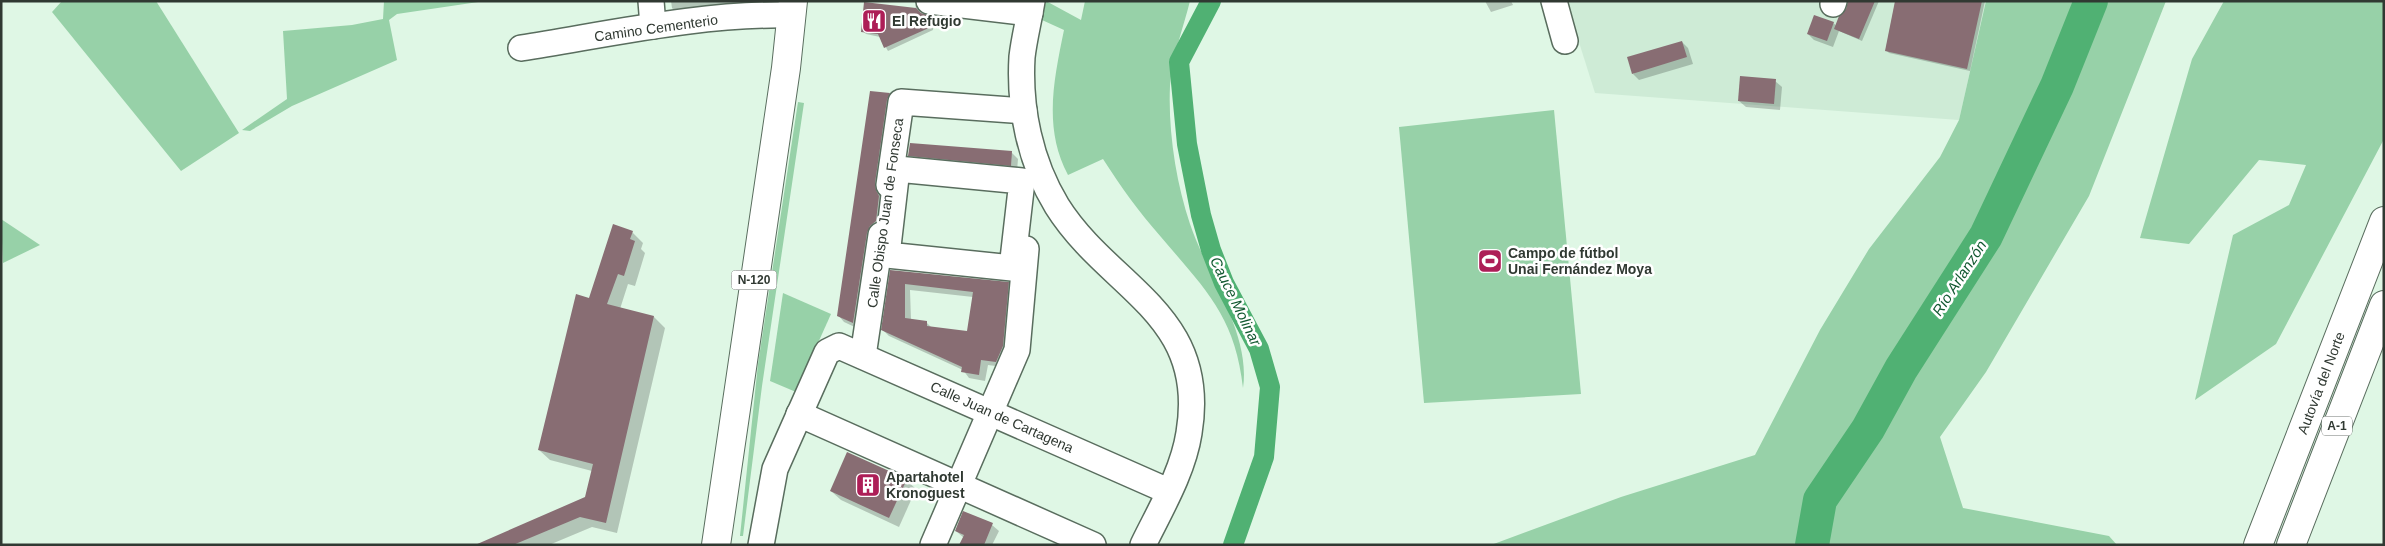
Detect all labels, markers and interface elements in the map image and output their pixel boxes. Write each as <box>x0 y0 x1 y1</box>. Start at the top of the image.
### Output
restaurant icon: El Refugio <box>861 8 887 34</box>
street label: Camino Cementerio <box>593 11 719 45</box>
place label: El Refugio <box>892 13 961 29</box>
street label: Calle Obispo Juan de Fonseca <box>864 117 906 309</box>
water label: Río Arlanzón <box>1928 237 1990 319</box>
place label: Campo de fútbol Unai Fernández Moya <box>1508 245 1652 277</box>
sports icon: Campo de fútbol Unai Fernández Moya <box>1477 248 1503 274</box>
water label: Cauce Molinar <box>1207 254 1265 349</box>
road number: N-120 <box>732 270 776 290</box>
street label: Autovía del Norte <box>2294 329 2348 436</box>
street label: Calle Juan de Cartagena <box>928 378 1076 456</box>
road number: A-1 <box>2322 416 2352 436</box>
place label: Apartahotel Kronoguest <box>886 469 965 501</box>
building icon: Apartahotel Kronoguest <box>855 472 881 498</box>

